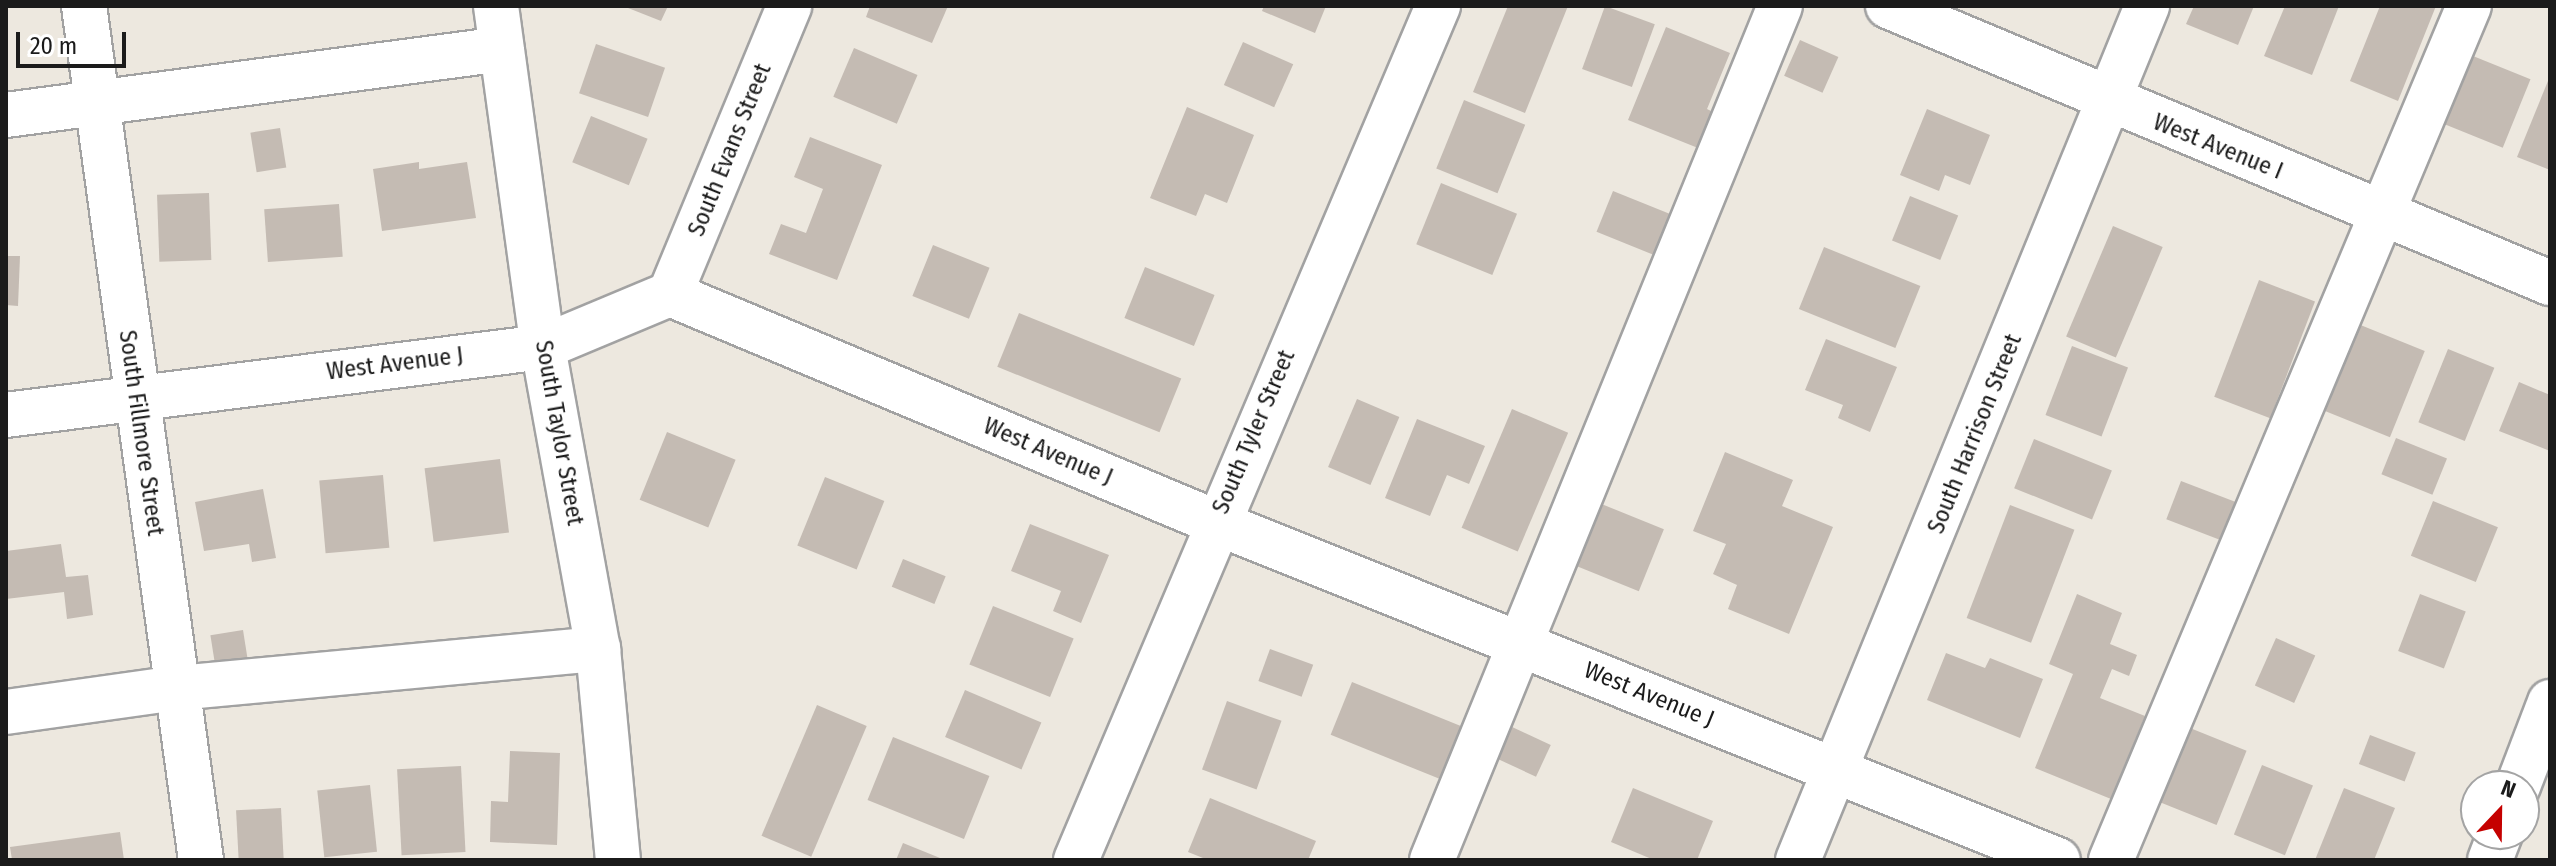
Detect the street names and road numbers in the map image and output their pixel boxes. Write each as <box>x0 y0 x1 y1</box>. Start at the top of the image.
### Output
street label: South Evans Street <box>682 59 778 241</box>
street label: West Avenue I <box>2149 108 2287 186</box>
street label: South Fillmore Street <box>112 329 170 537</box>
street label: South Harrison Street <box>1922 330 2028 538</box>
street label: South Taylor Street <box>529 338 589 528</box>
street label: West Avenue J <box>325 341 465 387</box>
street label: South Tyler Street <box>1207 346 1301 518</box>
street label: West Avenue J <box>979 412 1117 492</box>
street label: West Avenue J <box>1580 656 1718 734</box>

